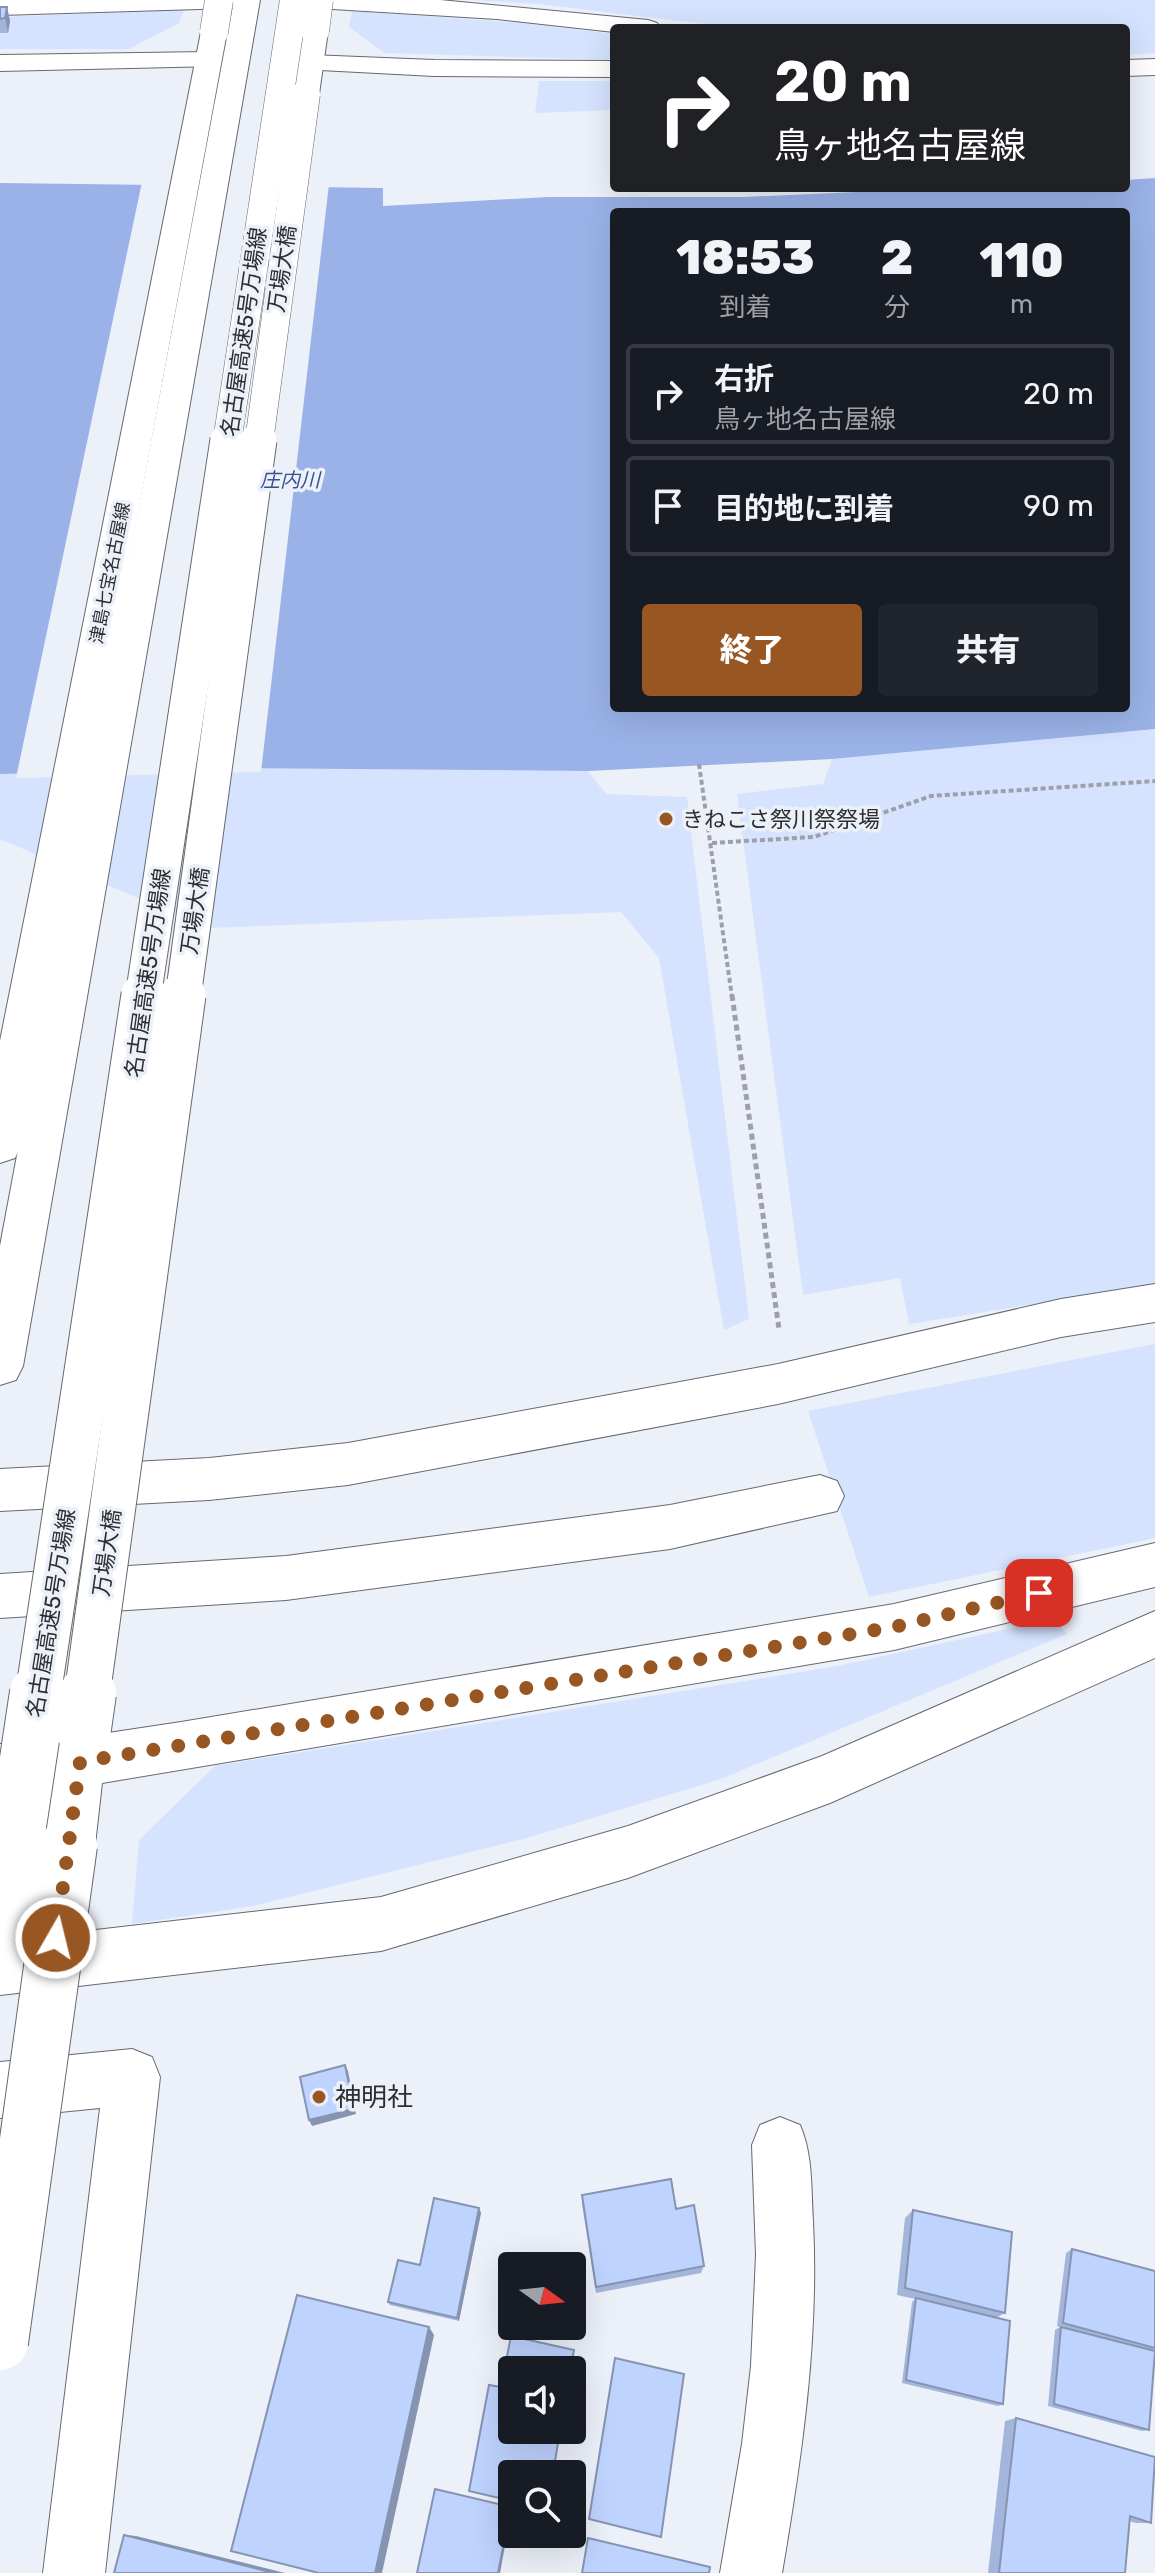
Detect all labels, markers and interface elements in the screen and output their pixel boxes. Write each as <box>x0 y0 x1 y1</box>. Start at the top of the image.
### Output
text: 20 m <box>774 49 912 115</box>
icon: right <box>642 56 746 160</box>
text: 鳥ヶ地名古屋線 <box>774 124 1026 167</box>
street label: 万場大橋 <box>263 224 301 314</box>
street label: 名古屋高速5号万場線 <box>216 226 272 438</box>
text: 18:53 <box>676 229 815 286</box>
text: 2 <box>881 229 913 286</box>
text: 110 <box>980 232 1064 289</box>
text: m <box>1010 289 1033 320</box>
text: 到着 <box>719 292 771 323</box>
text: 分 <box>884 292 910 323</box>
text: 右折 <box>714 361 774 397</box>
icon: right <box>646 372 690 416</box>
text: 20 m <box>1023 376 1094 412</box>
text: 鳥ヶ地名古屋線 <box>714 404 896 435</box>
water label: 庄内川 <box>260 468 322 492</box>
icon: arrive <box>646 484 690 528</box>
text: 90 m <box>1023 488 1094 524</box>
text: 目的地に到着 <box>714 491 894 527</box>
street label: 津島七宝名古屋線 <box>85 500 135 646</box>
button: 終了 <box>642 604 862 696</box>
button: 共有 <box>878 604 1098 696</box>
place label: きねこさ祭川祭祭場 <box>682 806 880 833</box>
marker: きねこさ祭川祭祭場 <box>657 810 675 828</box>
street label: 万場大橋 <box>176 866 214 956</box>
street label: 名古屋高速5号万場線 <box>120 867 176 1079</box>
street label: 名古屋高速5号万場線 <box>21 1507 81 1719</box>
street label: 万場大橋 <box>88 1508 126 1598</box>
pin <box>1005 1559 1073 1627</box>
icon: arrive <box>1017 1571 1061 1615</box>
position arrow <box>14 1896 98 1980</box>
place label: 神明社 <box>335 2082 413 2113</box>
marker: 神明社 <box>310 2088 328 2106</box>
north arrow <box>498 2252 586 2340</box>
map controls <box>498 2252 586 2548</box>
button: sound <box>498 2356 586 2444</box>
button: search <box>498 2460 586 2548</box>

